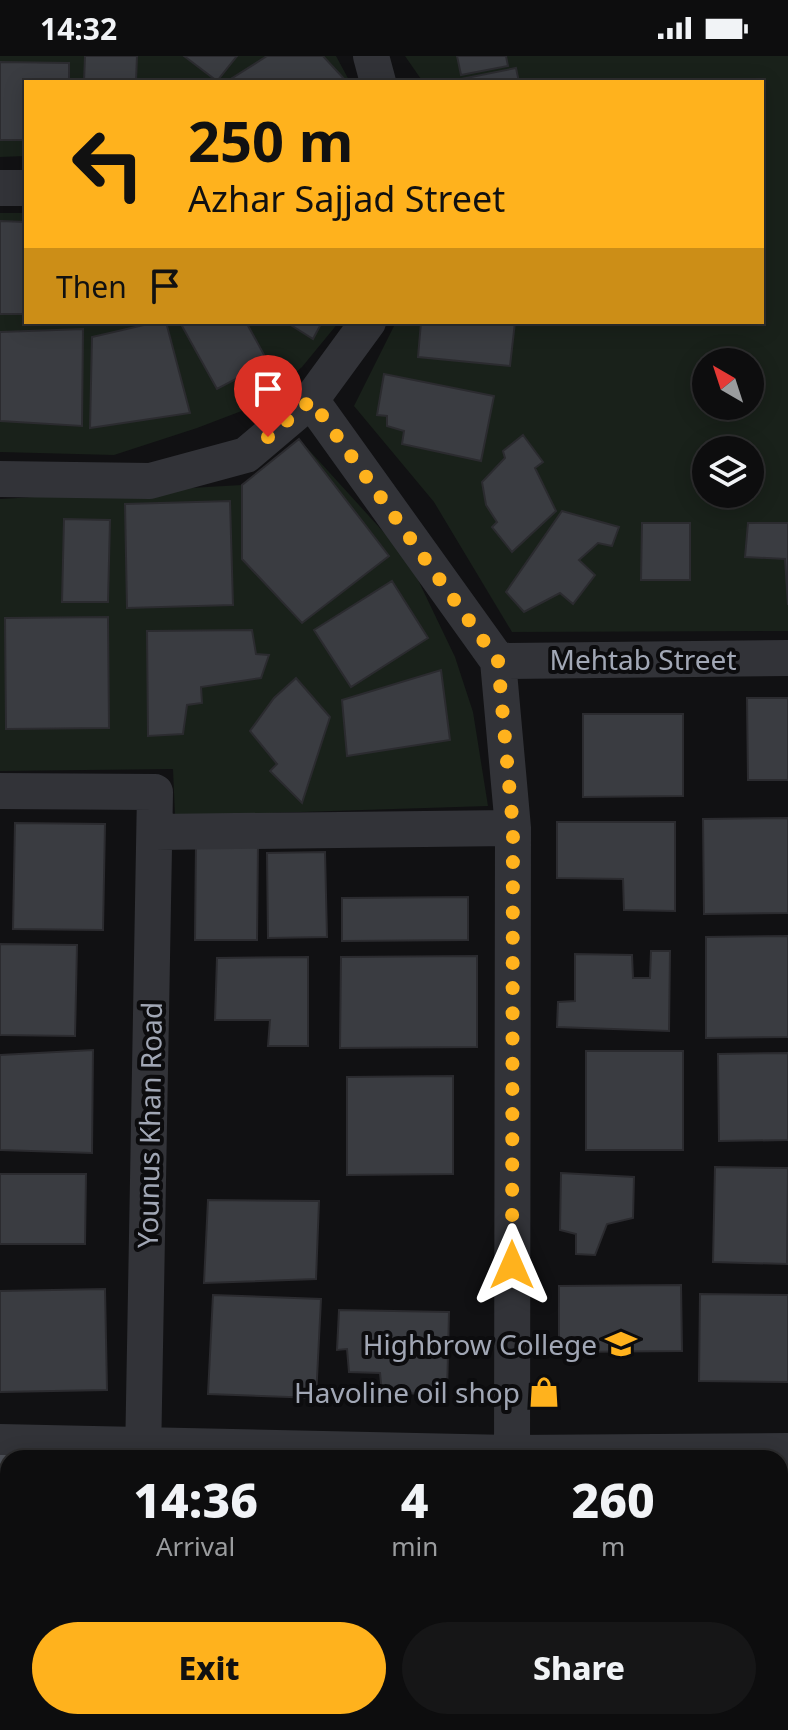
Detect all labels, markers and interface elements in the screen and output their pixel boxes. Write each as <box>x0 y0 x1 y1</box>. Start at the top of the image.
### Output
text: 14:32 <box>40 8 117 49</box>
text: 250 m <box>188 102 353 178</box>
icon: left <box>56 112 160 216</box>
text: Azhar Sajjad Street <box>188 174 505 223</box>
icon: arrive <box>143 264 187 308</box>
text: Then <box>56 266 127 307</box>
north arrow <box>692 348 764 420</box>
map controls <box>692 348 764 508</box>
pin <box>234 355 302 437</box>
icon: arrive <box>246 367 290 411</box>
button: layers <box>692 436 764 508</box>
street label: Mehtab Street <box>550 640 737 678</box>
street label: Younus Khan Road <box>128 1002 170 1248</box>
position arrow <box>470 1223 554 1307</box>
place label: Highbrow College <box>363 1325 597 1363</box>
school or university icon: Highbrow College <box>604 1327 638 1361</box>
place label: Havoline oil shop <box>294 1373 520 1411</box>
shop icon: Havoline oil shop <box>527 1375 561 1409</box>
text: 14:36 <box>133 1467 258 1532</box>
text: 4 <box>401 1467 429 1532</box>
text: 260 <box>572 1467 655 1532</box>
text: Arrival <box>156 1528 235 1564</box>
text: min <box>391 1528 438 1564</box>
text: m <box>601 1528 625 1564</box>
button: Exit <box>32 1622 386 1714</box>
button: Share <box>402 1622 756 1714</box>

